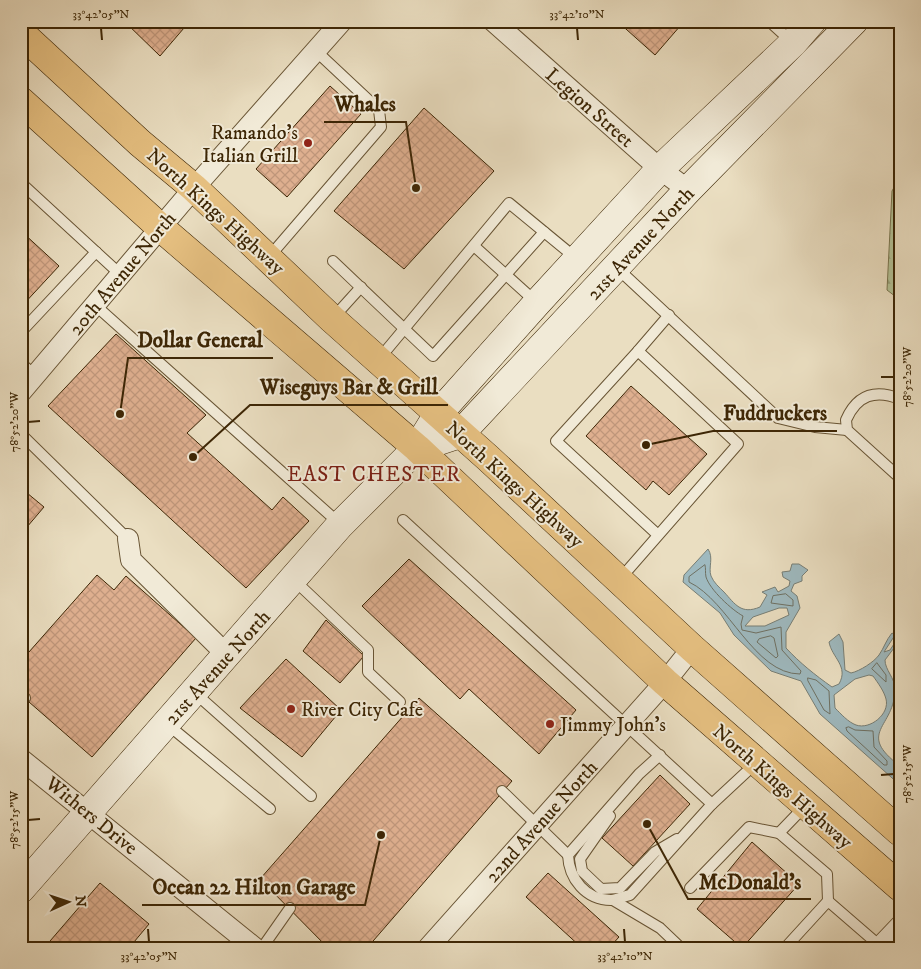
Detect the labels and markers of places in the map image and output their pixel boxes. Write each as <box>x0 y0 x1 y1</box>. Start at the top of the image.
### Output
callout: Whales <box>324 86 406 122</box>
place label: Ramando's Italian Grill <box>202 121 298 169</box>
marker: Ramando's Italian Grill <box>302 137 314 149</box>
callout: Dollar General <box>128 322 273 358</box>
callout: Wiseguys Bar & Grill <box>250 369 448 405</box>
callout: Fuddruckers <box>713 395 837 431</box>
place label: River City Cafe <box>301 698 423 723</box>
marker: River City Cafe <box>285 703 297 715</box>
place label: Jimmy John's <box>558 713 666 738</box>
marker: Jimmy John's <box>544 718 556 730</box>
callout: McDonald's <box>688 863 811 899</box>
callout: Ocean 22 Hilton Garage <box>142 869 365 905</box>

